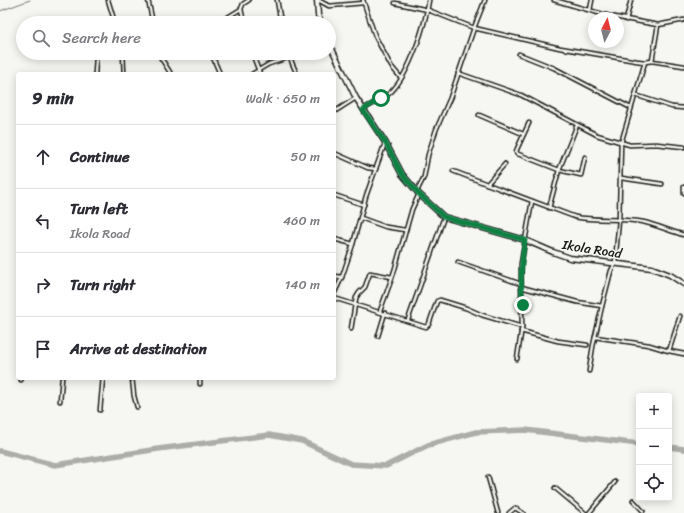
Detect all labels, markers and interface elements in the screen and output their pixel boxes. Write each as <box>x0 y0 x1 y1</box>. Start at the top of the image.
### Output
north arrow <box>588 12 624 48</box>
search box <box>16 16 336 60</box>
text: Search here <box>62 25 141 51</box>
icon: search <box>30 27 52 49</box>
text: 9 min <box>32 83 74 113</box>
text: Walk · 650 m <box>246 87 320 110</box>
route start <box>372 89 390 107</box>
text: Continue <box>70 144 130 170</box>
text: 50 m <box>290 145 320 168</box>
icon: ahead <box>32 146 54 168</box>
text: Turn left <box>70 196 128 222</box>
text: 460 m <box>283 209 320 232</box>
icon: left <box>32 210 54 232</box>
text: Ikola Road <box>70 222 130 245</box>
street label: Ikola Road <box>560 233 625 265</box>
text: Turn right <box>70 272 135 298</box>
text: 140 m <box>285 273 320 296</box>
icon: right <box>32 274 54 296</box>
route end <box>514 296 532 314</box>
text: Arrive at destination <box>70 336 207 362</box>
icon: arrive <box>32 338 54 360</box>
map controls <box>636 393 672 501</box>
button: + <box>636 393 672 429</box>
button: − <box>636 429 672 465</box>
button: locate <box>636 465 672 501</box>

